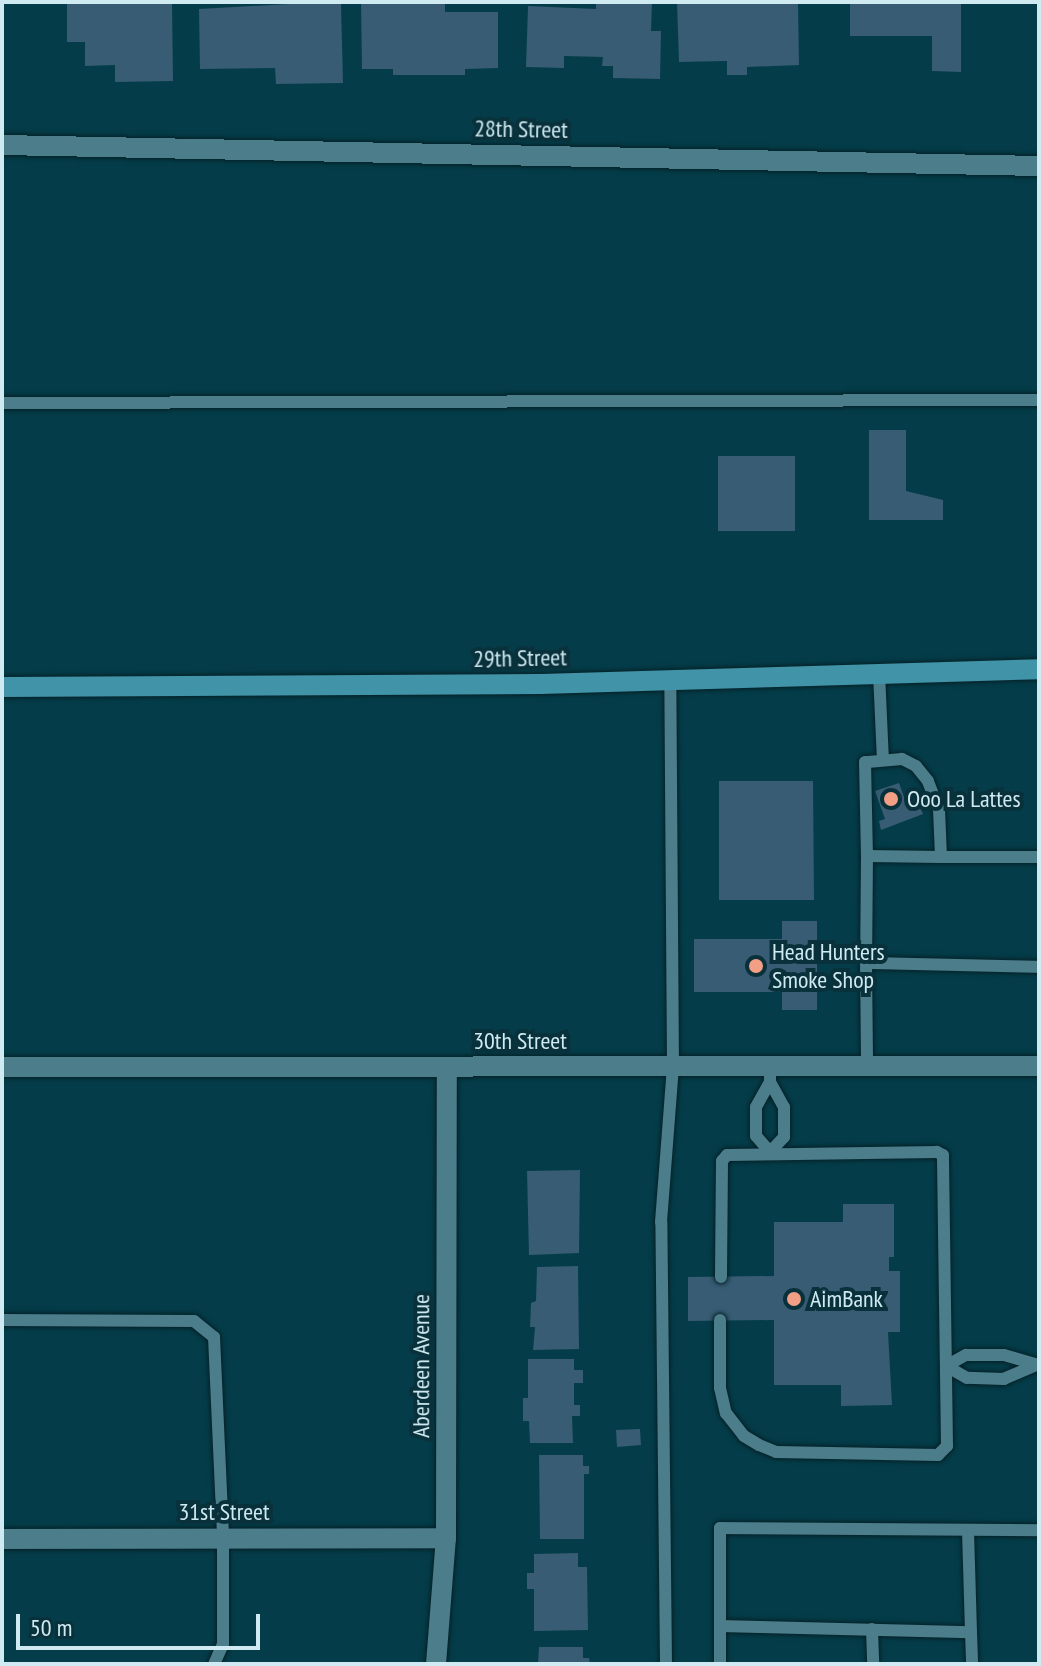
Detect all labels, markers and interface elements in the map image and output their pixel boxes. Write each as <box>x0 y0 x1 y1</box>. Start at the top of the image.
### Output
street label: 28th Street <box>474 114 568 144</box>
street label: 29th Street <box>473 643 567 673</box>
place label: Ooo La Lattes <box>907 785 1021 813</box>
marker: Ooo La Lattes <box>882 790 900 808</box>
place label: Head Hunters Smoke Shop <box>772 938 885 994</box>
marker: Head Hunters Smoke Shop <box>747 957 765 975</box>
street label: 30th Street <box>473 1027 567 1055</box>
place label: AimBank <box>810 1285 883 1313</box>
marker: AimBank <box>785 1290 803 1308</box>
street label: Aberdeen Avenue <box>407 1294 435 1438</box>
street label: 31st Street <box>178 1498 270 1526</box>
scale bar <box>20 1598 264 1648</box>
text: 50 m <box>30 1612 72 1643</box>

